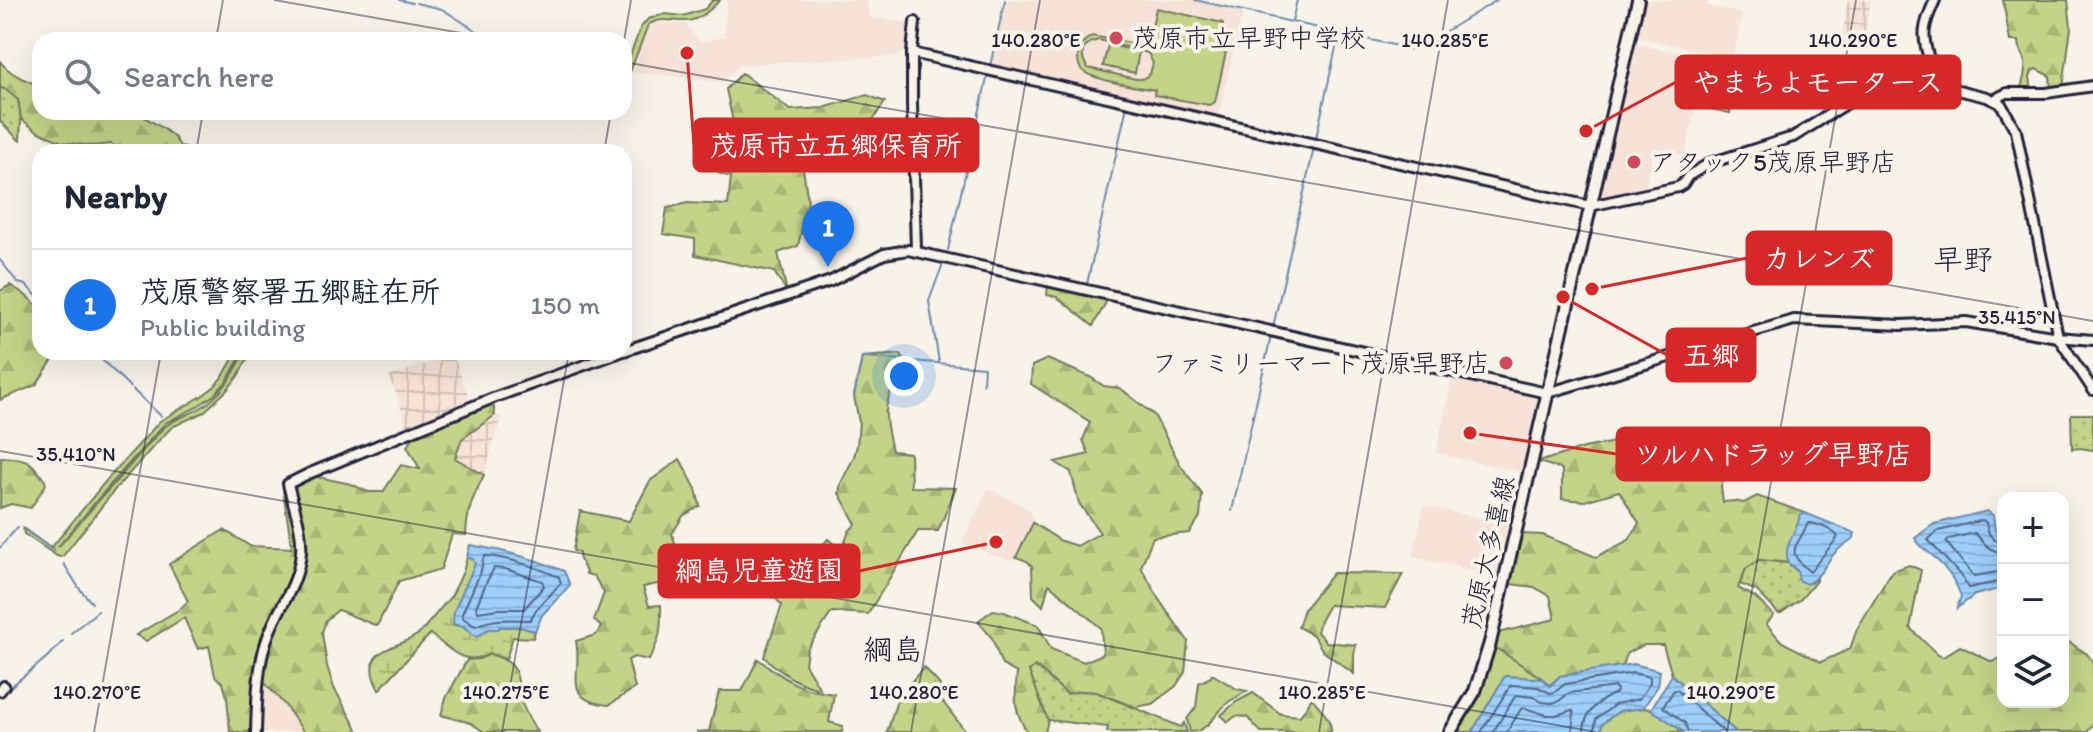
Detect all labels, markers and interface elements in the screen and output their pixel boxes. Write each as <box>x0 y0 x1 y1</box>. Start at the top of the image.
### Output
place label: 茂原市立早野中学校 <box>1132 22 1366 54</box>
text: 140.280°E <box>991 28 1081 52</box>
text: 140.285°E <box>1401 28 1489 52</box>
text: 140.290°E <box>1809 28 1897 52</box>
marker: 茂原市立早野中学校 <box>1107 29 1125 47</box>
search box <box>32 32 632 120</box>
icon: search <box>60 54 104 98</box>
callout: やまちよモータース <box>1676 56 1960 108</box>
text: Search here <box>124 58 274 95</box>
text: やまちよモータース <box>1693 65 1943 99</box>
callout: 茂原市立五郷保育所 <box>694 119 978 171</box>
text: 茂原市立五郷保育所 <box>710 128 962 162</box>
place label: アタック5茂原早野店 <box>1650 146 1897 178</box>
marker: アタック5茂原早野店 <box>1625 153 1643 171</box>
text: Nearby <box>64 176 167 217</box>
pin: 1 <box>802 201 854 267</box>
callout: カレンズ <box>1747 232 1891 284</box>
text: カレンズ <box>1763 241 1875 275</box>
district label: 早野 <box>1933 241 1993 278</box>
text: 茂原警察署五郷駐在所 <box>140 273 440 310</box>
text: 1 <box>84 289 96 321</box>
text: 150 m <box>531 289 600 321</box>
text: 35.415°N <box>1978 305 2056 329</box>
text: Public building <box>140 311 306 343</box>
callout: 五郷 <box>1667 329 1755 381</box>
text: 五郷 <box>1683 338 1739 372</box>
place label: ファミリーマート茂原早野店 <box>1151 347 1490 379</box>
marker: ファミリーマート茂原早野店 <box>1497 354 1515 372</box>
your location <box>884 356 924 396</box>
callout: ツルハドラッグ早野店 <box>1617 428 1929 480</box>
text: ツルハドラッグ早野店 <box>1634 437 1912 471</box>
text: 35.410°N <box>36 442 116 466</box>
street label: 茂原大多喜線 <box>1455 472 1521 632</box>
map controls <box>1997 492 2069 708</box>
button: + <box>1997 492 2069 564</box>
callout: 綱島児童遊園 <box>659 545 859 597</box>
text: 綱島児童遊園 <box>675 553 843 587</box>
button: − <box>1997 564 2069 636</box>
district label: 綱島 <box>863 631 923 668</box>
button: layers <box>1997 636 2069 708</box>
text: 140.270°E <box>53 680 141 704</box>
text: 140.275°E <box>463 680 549 704</box>
text: 140.280°E <box>869 680 959 704</box>
text: 140.285°E <box>1278 680 1366 704</box>
text: 140.290°E <box>1687 680 1775 704</box>

